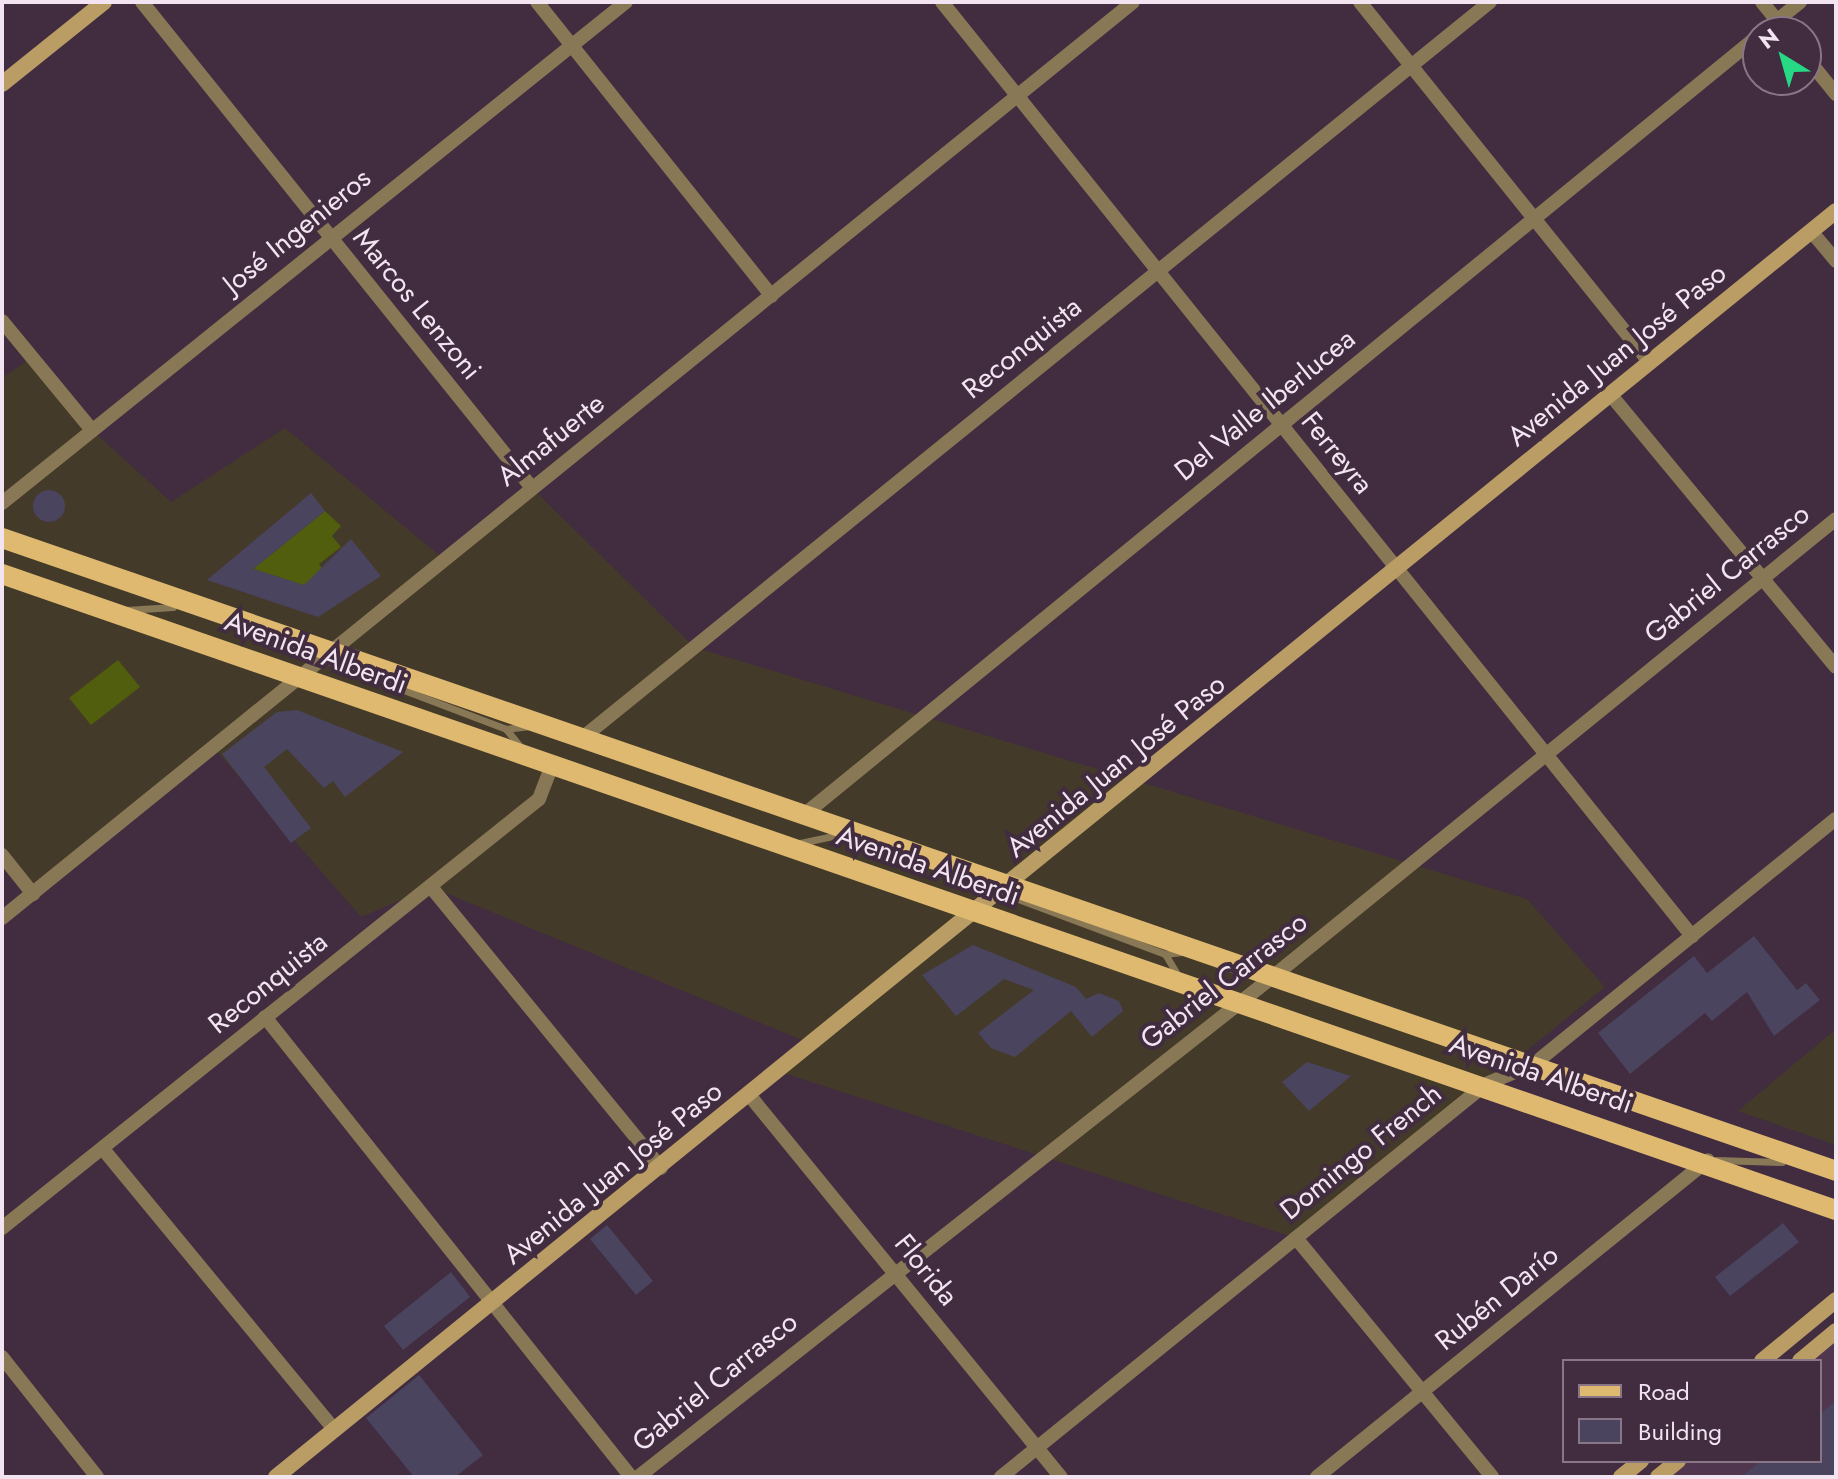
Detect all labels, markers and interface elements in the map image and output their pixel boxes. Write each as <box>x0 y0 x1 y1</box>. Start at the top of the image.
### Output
north arrow <box>1742 16 1822 96</box>
text: N <box>1752 20 1785 56</box>
street label: José Ingenieros <box>216 161 378 301</box>
street label: Marcos Lenzoni <box>346 221 488 387</box>
street label: Avenida Juan José Paso <box>1501 256 1733 454</box>
street label: Reconquista <box>956 290 1088 406</box>
street label: Del Valle Iberlucea <box>1168 322 1362 488</box>
street label: Almafuerte <box>491 387 611 493</box>
street label: Ferreyra <box>1294 405 1380 501</box>
street label: Gabriel Carrasco <box>1638 497 1816 651</box>
street label: Avenida Alberdi <box>220 604 412 702</box>
street label: Avenida Juan José Paso <box>1000 667 1232 865</box>
street label: Avenida Alberdi <box>832 819 1024 913</box>
street label: Gabriel Carrasco <box>1134 905 1314 1057</box>
street label: Reconquista <box>202 925 334 1041</box>
street label: Avenida Alberdi <box>1445 1027 1637 1121</box>
street label: Avenida Juan José Paso <box>497 1074 729 1272</box>
street label: Domingo French <box>1274 1077 1448 1227</box>
street label: Florida <box>887 1228 965 1312</box>
street label: Rubén Darío <box>1429 1238 1565 1358</box>
street label: Gabriel Carrasco <box>626 1305 804 1459</box>
legend <box>1562 1359 1822 1463</box>
text: Road <box>1638 1374 1690 1409</box>
text: Building <box>1638 1414 1722 1449</box>

